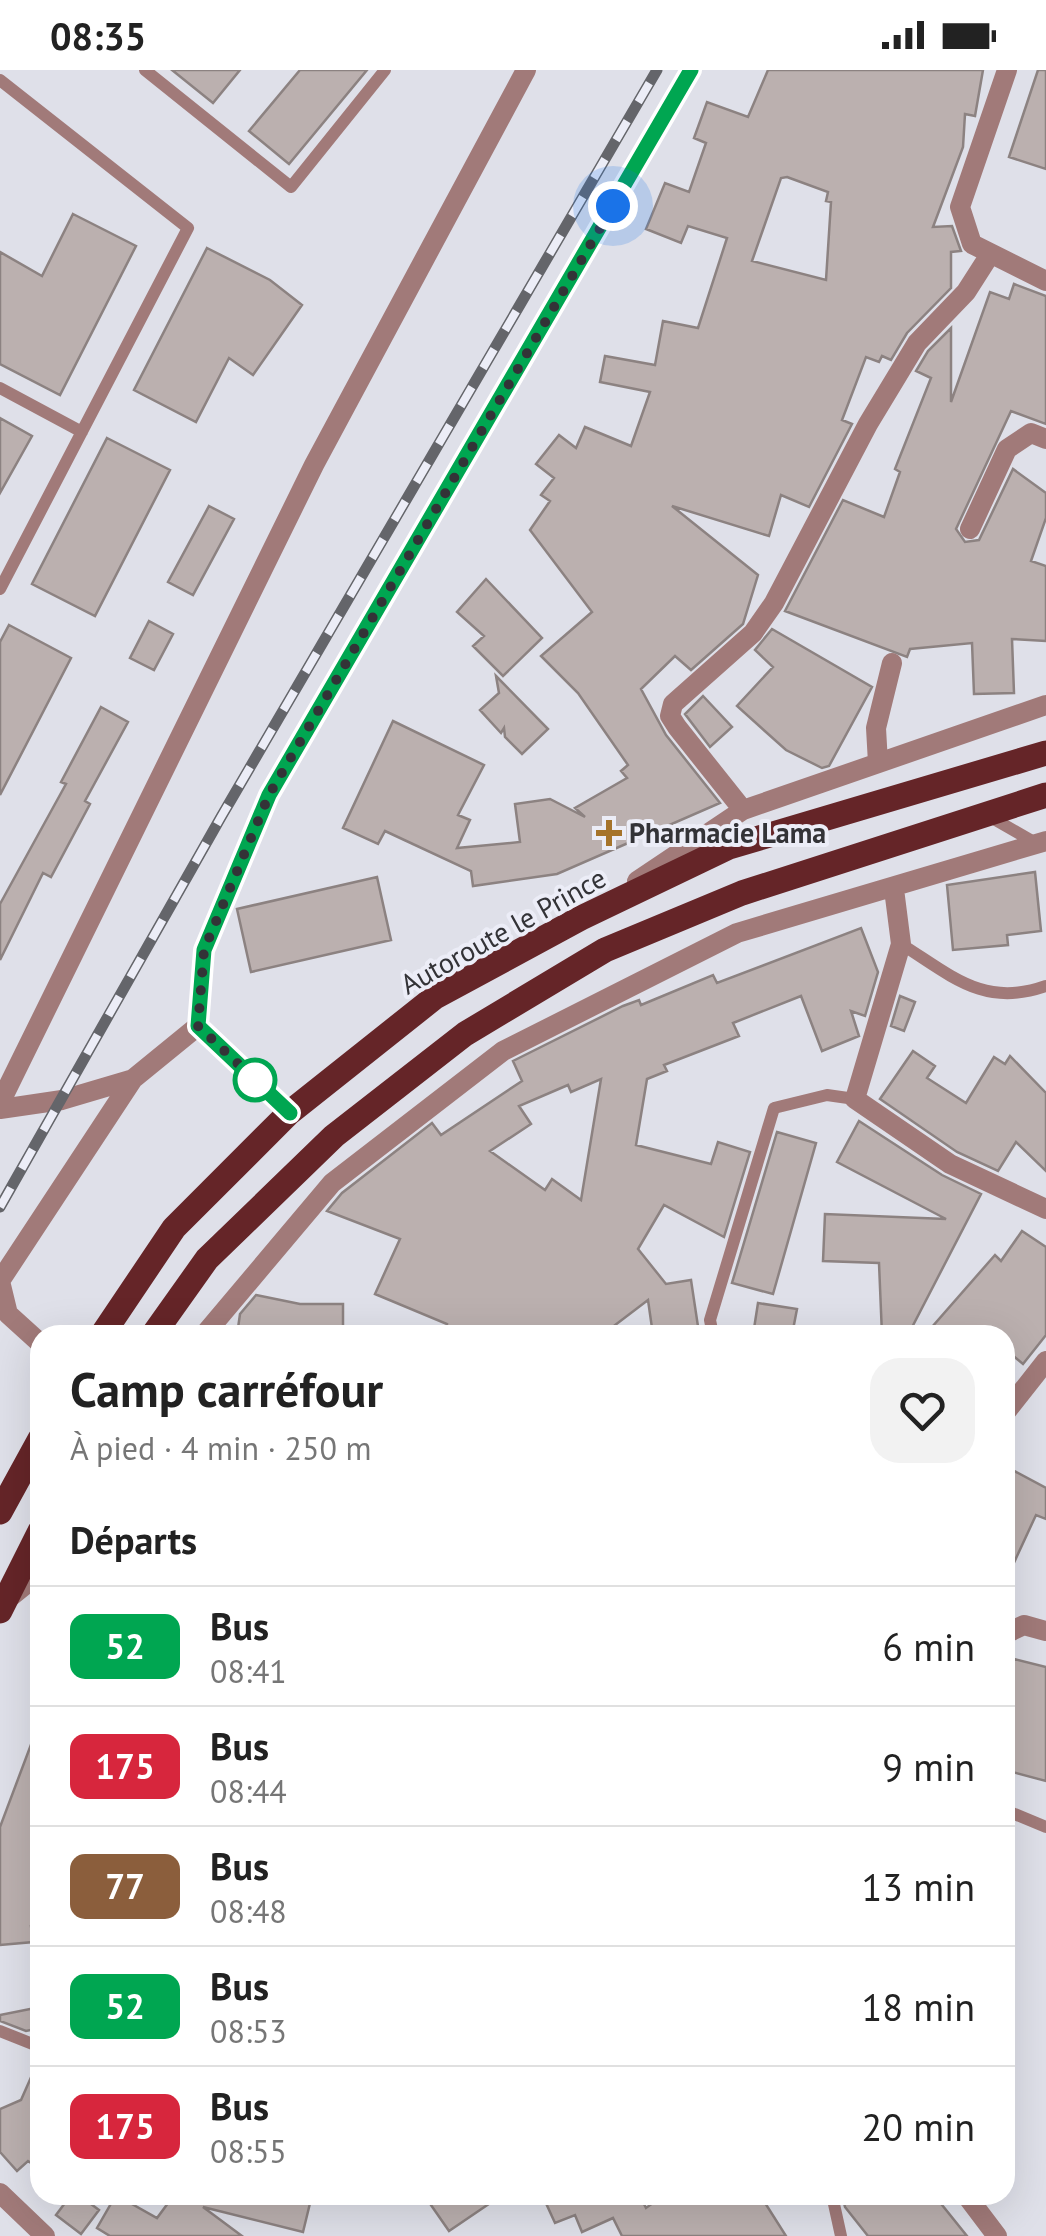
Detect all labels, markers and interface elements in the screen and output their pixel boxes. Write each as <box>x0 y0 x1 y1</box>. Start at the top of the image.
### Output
text: 08:35 <box>50 11 146 60</box>
your location <box>588 181 638 231</box>
place label: Pharmacie Lama <box>629 814 826 851</box>
marker: Pharmacie Lama <box>598 822 620 844</box>
street label: Autoroute le Prince <box>394 859 612 1002</box>
unlabelled marker <box>234 1059 276 1101</box>
text: Camp carréfour <box>70 1358 383 1420</box>
button: heart <box>870 1358 975 1463</box>
text: À pied · 4 min · 250 m <box>70 1427 371 1469</box>
text: Départs <box>70 1515 197 1564</box>
text: Bus <box>210 1601 269 1650</box>
text: 6 min <box>882 1622 975 1671</box>
text: 52 <box>105 1623 145 1669</box>
text: 08:41 <box>210 1650 287 1692</box>
text: Bus <box>210 1721 269 1770</box>
text: 9 min <box>882 1742 975 1791</box>
text: 175 <box>95 1743 155 1789</box>
text: 08:44 <box>210 1770 287 1812</box>
text: Bus <box>210 1841 269 1890</box>
text: 13 min <box>862 1862 975 1911</box>
text: 77 <box>105 1863 145 1909</box>
text: 08:48 <box>210 1890 287 1932</box>
text: Bus <box>210 1961 269 2010</box>
text: 18 min <box>862 1982 975 2031</box>
text: 52 <box>105 1983 145 2029</box>
text: 08:53 <box>210 2010 287 2052</box>
text: Bus <box>210 2081 269 2130</box>
text: 20 min <box>862 2102 975 2151</box>
text: 175 <box>95 2103 155 2149</box>
text: 08:55 <box>210 2130 287 2172</box>

